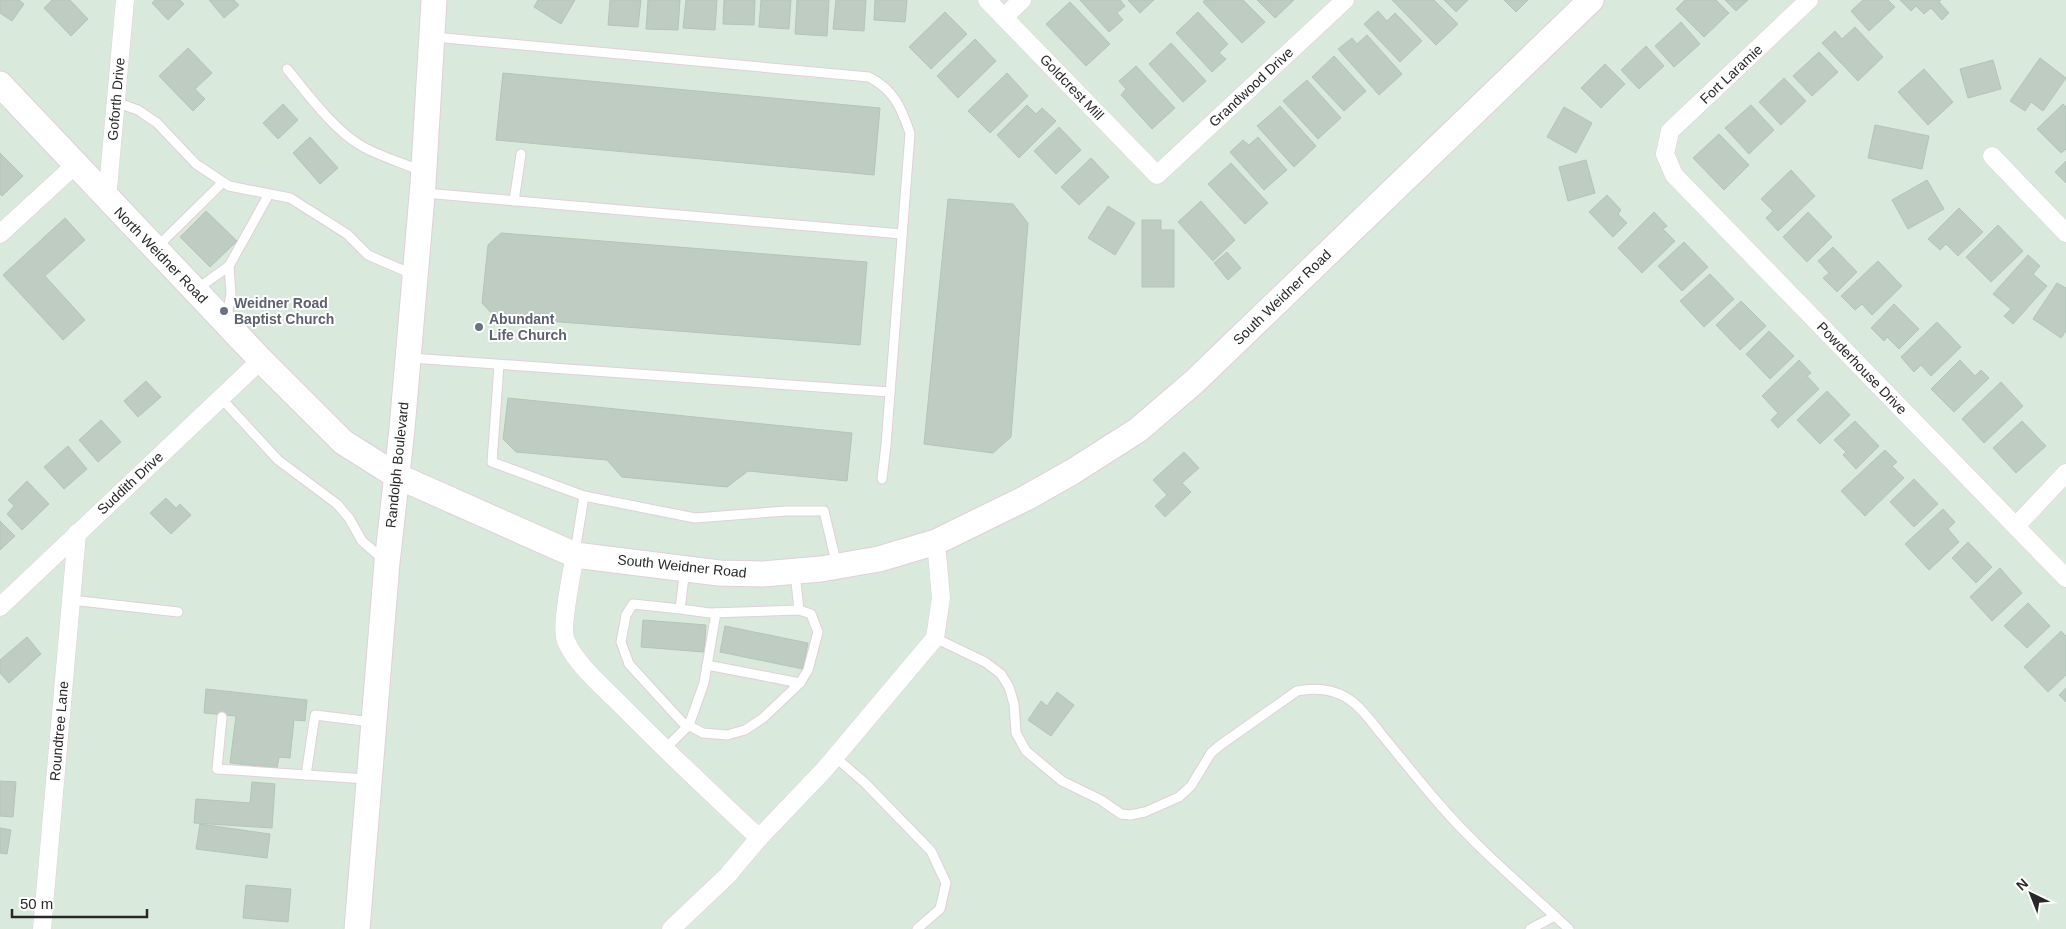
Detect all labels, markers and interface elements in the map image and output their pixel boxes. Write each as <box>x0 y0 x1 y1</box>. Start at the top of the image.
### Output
street label: Fort Laramie <box>1697 41 1766 107</box>
street label: Grandwood Drive <box>1206 44 1296 130</box>
street label: Goldcrest Mill <box>1037 51 1107 123</box>
street label: Goforth Drive <box>104 57 128 141</box>
street label: North Weidner Road <box>111 204 211 306</box>
street label: South Weidner Road <box>1230 246 1334 348</box>
place label: Weidner Road Baptist Church <box>234 295 334 327</box>
marker: Weidner Road Baptist Church <box>218 305 230 317</box>
place label: Abundant Life Church <box>489 311 567 343</box>
street label: Powderhouse Drive <box>1814 319 1910 418</box>
marker: Abundant Life Church <box>473 321 485 333</box>
street label: Randolph Boulevard <box>382 401 412 529</box>
street label: Suddith Drive <box>94 448 166 518</box>
street label: South Weidner Road <box>617 551 747 581</box>
street label: Roundtree Lane <box>47 680 71 782</box>
north arrow <box>2006 869 2056 919</box>
text: N <box>2013 875 2031 894</box>
scale bar <box>12 886 148 918</box>
text: 50 m <box>20 895 53 912</box>

